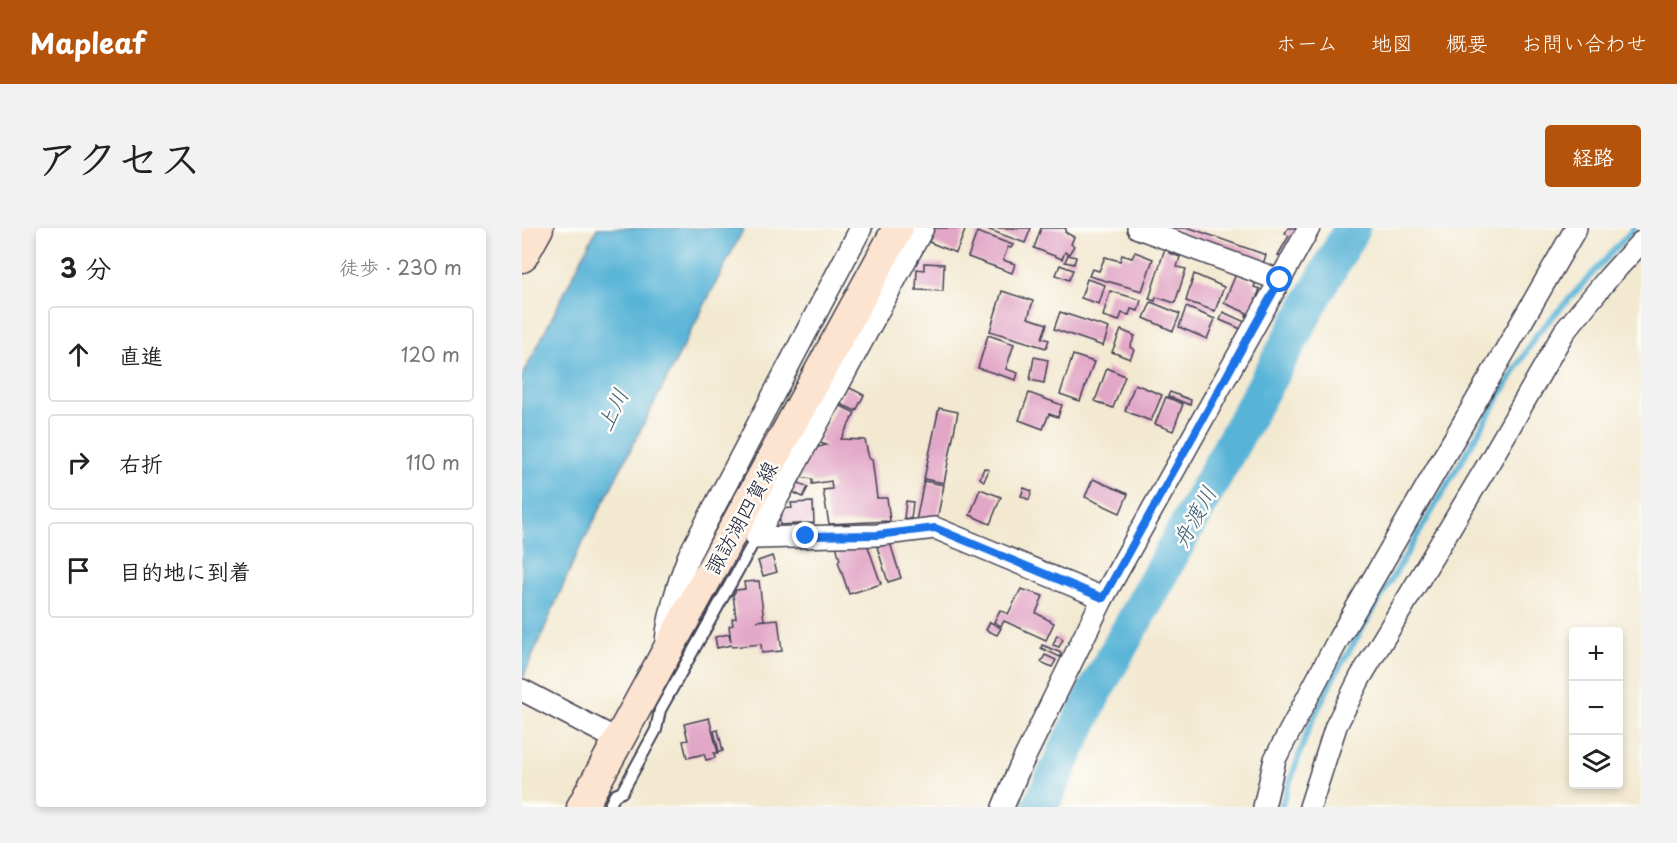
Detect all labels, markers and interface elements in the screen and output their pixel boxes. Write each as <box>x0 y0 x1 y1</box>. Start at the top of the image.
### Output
text: Mapleaf <box>30 21 146 64</box>
text: ホーム <box>1276 26 1338 58</box>
text: 地図 <box>1371 26 1413 58</box>
text: 概要 <box>1446 26 1488 58</box>
text: お問い合わせ <box>1521 26 1647 58</box>
text: アクセス <box>36 125 201 188</box>
button: 経路 <box>1545 125 1641 187</box>
text: 3 分 <box>60 248 111 287</box>
text: 徒歩 · 230 m <box>339 252 462 282</box>
route start <box>1266 266 1292 292</box>
icon: ahead <box>62 338 95 371</box>
text: 直進 <box>119 338 163 371</box>
text: 120 m <box>401 339 460 369</box>
water label: 上川 <box>587 382 635 436</box>
icon: right <box>62 446 95 479</box>
text: 右折 <box>119 446 163 479</box>
text: 110 m <box>406 447 460 477</box>
street label: 諏訪湖四賀線 <box>695 454 785 580</box>
water label: 舟渡川 <box>1163 479 1223 553</box>
route end <box>792 522 818 548</box>
icon: arrive <box>62 554 95 587</box>
text: 目的地に到着 <box>119 554 251 587</box>
map controls <box>1569 627 1623 789</box>
button: + <box>1569 627 1623 681</box>
button: − <box>1569 681 1623 735</box>
button: layers <box>1569 735 1623 789</box>

